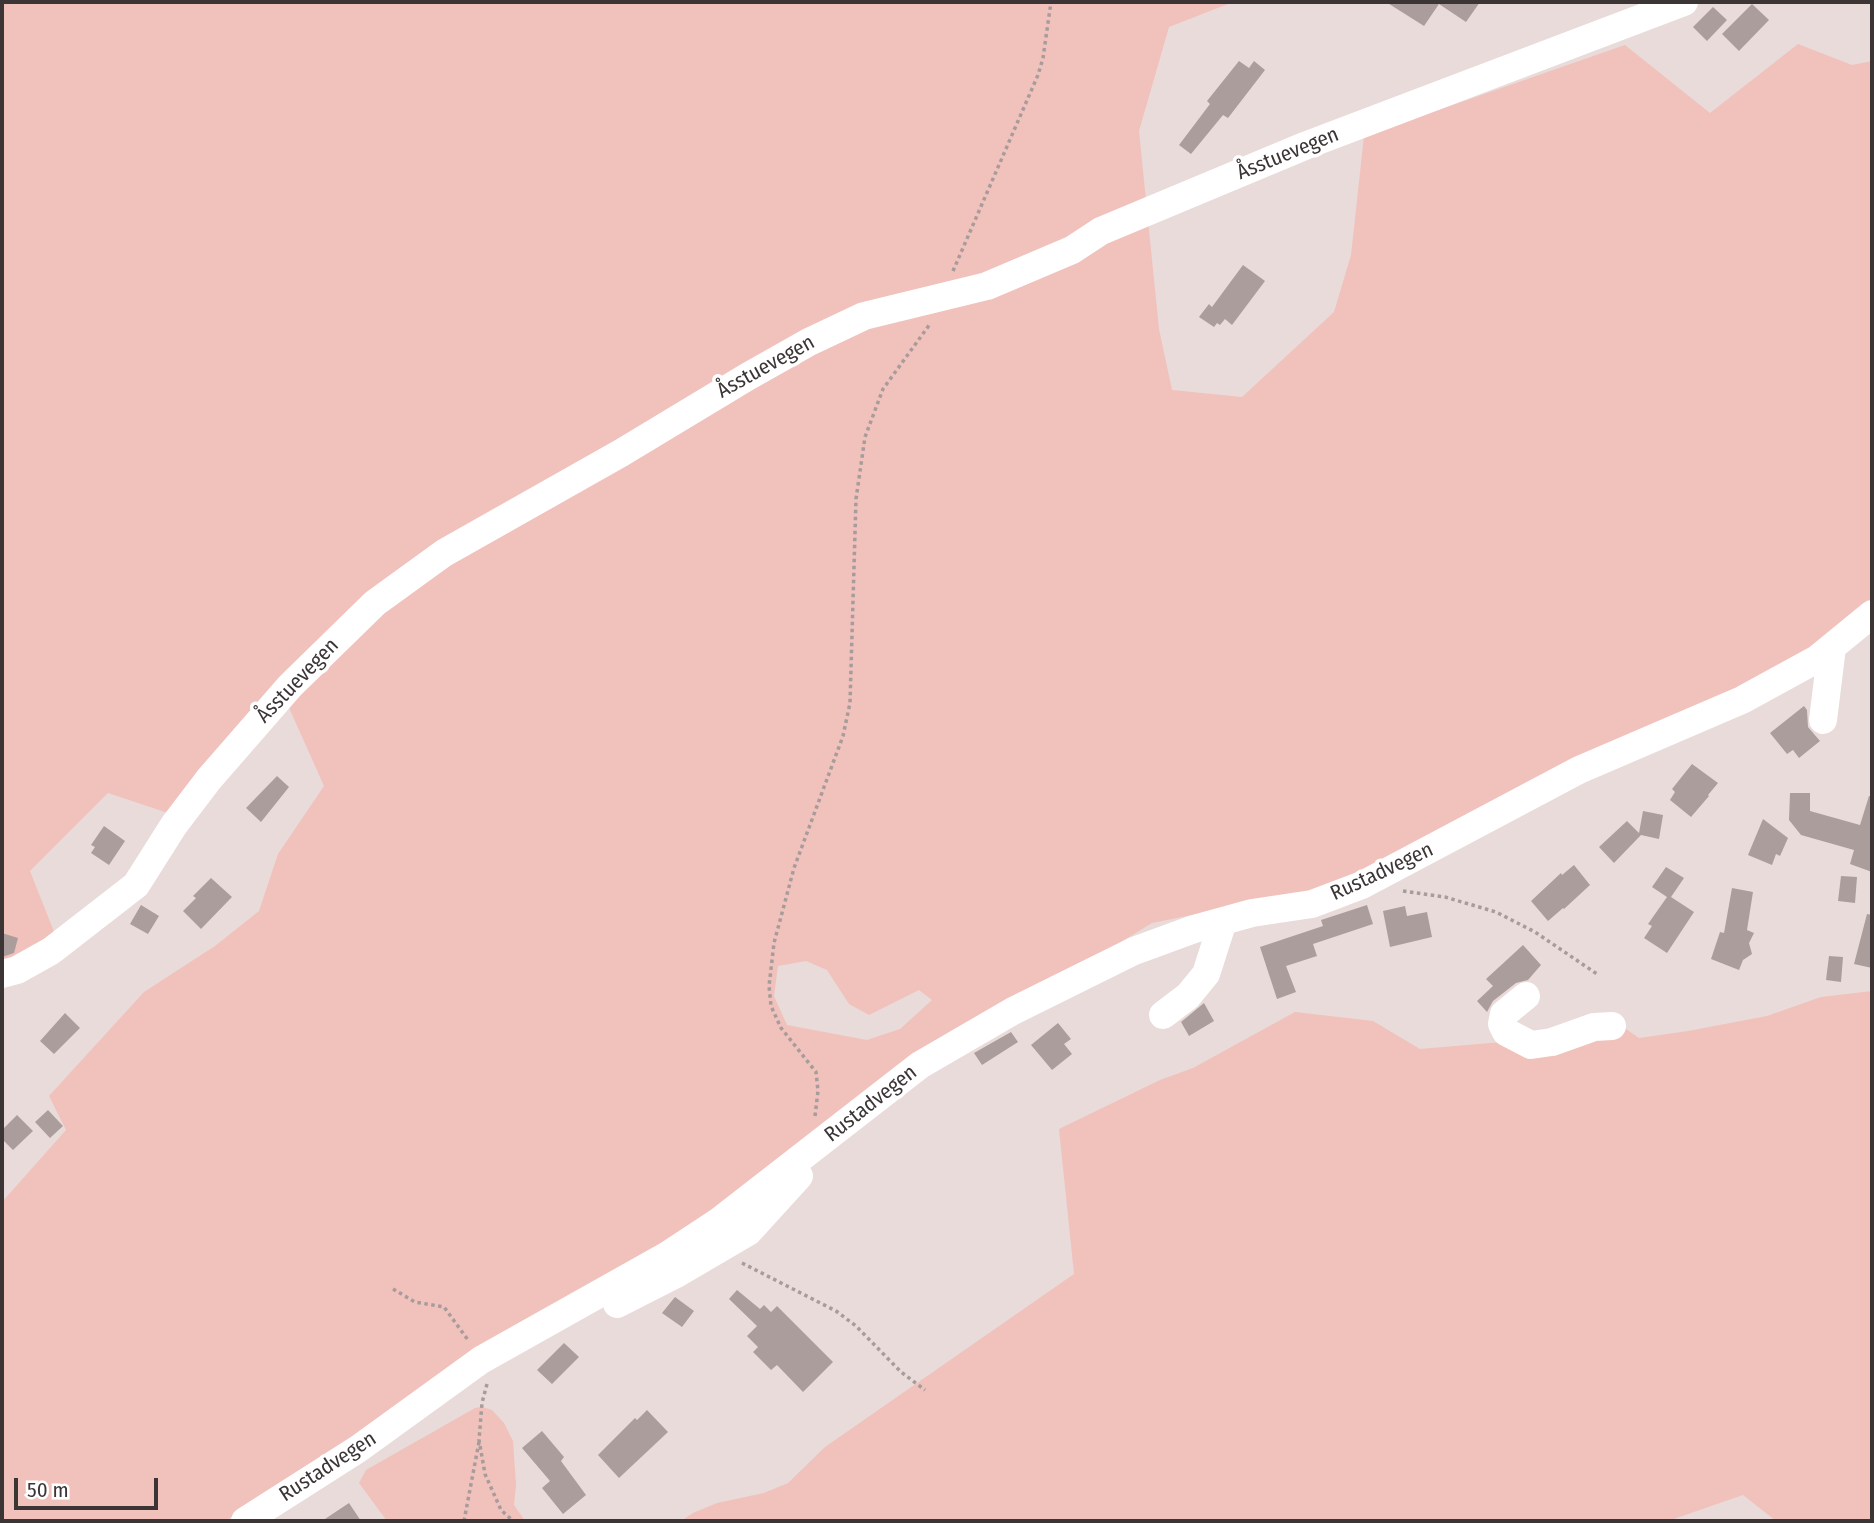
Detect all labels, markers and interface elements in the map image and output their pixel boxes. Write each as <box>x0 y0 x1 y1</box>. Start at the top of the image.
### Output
street label: Åsstuevegen <box>1233 122 1343 186</box>
street label: Åsstuevegen <box>713 330 819 404</box>
street label: Åsstuevegen <box>252 634 344 728</box>
street label: Rustadvegen <box>1327 837 1437 907</box>
street label: Rustadvegen <box>820 1060 922 1148</box>
street label: Rustadvegen <box>275 1426 381 1508</box>
scale bar <box>18 1464 161 1508</box>
text: 50 m <box>27 1477 69 1503</box>

